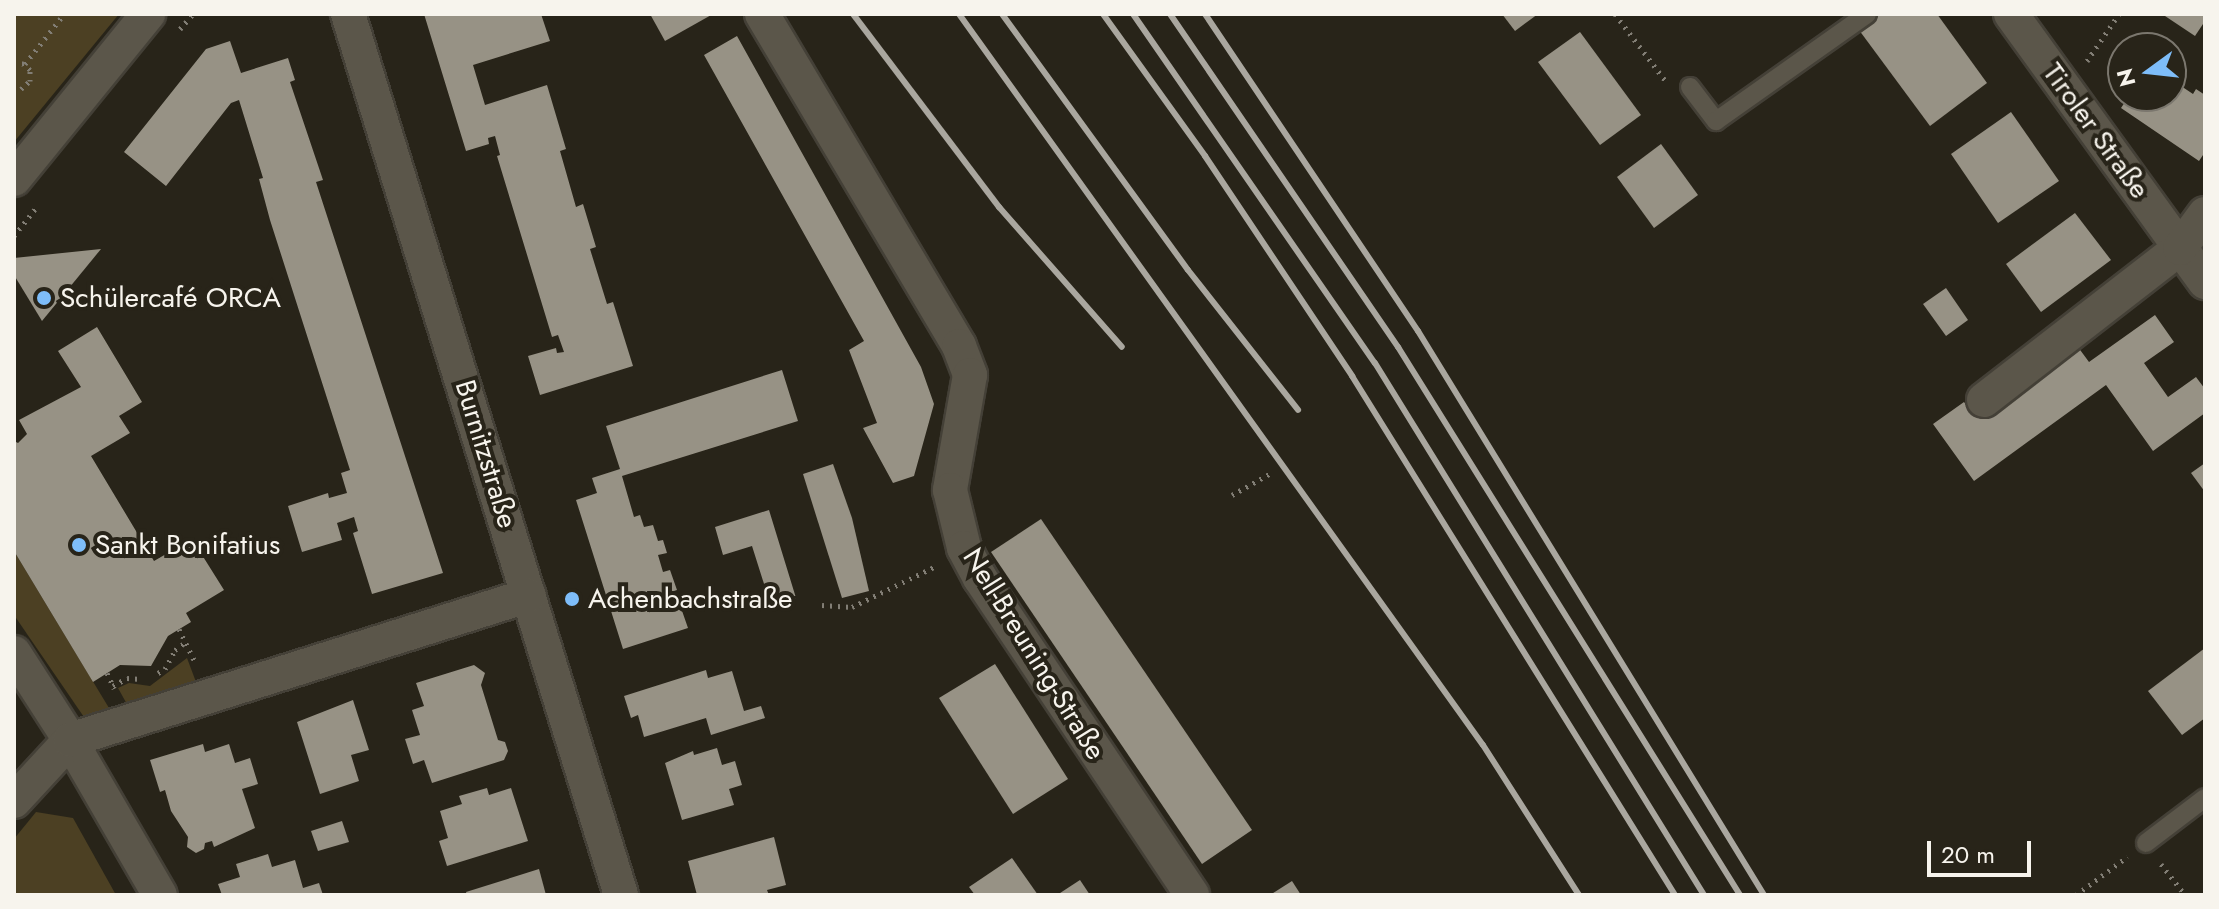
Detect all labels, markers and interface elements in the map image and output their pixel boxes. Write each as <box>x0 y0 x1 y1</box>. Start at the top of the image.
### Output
north arrow <box>2107 32 2187 112</box>
street label: Tiroler Straße <box>2036 57 2156 205</box>
text: N <box>2108 65 2143 90</box>
place label: Schülercafé ORCA <box>60 281 281 315</box>
marker: Schülercafé ORCA <box>35 289 53 307</box>
street label: Burnitzstraße <box>448 376 524 532</box>
place label: Sankt Bonifatius <box>95 528 280 562</box>
marker: Sankt Bonifatius <box>70 536 88 554</box>
street label: Nell-Breuning-Straße <box>955 542 1113 766</box>
place label: Achenbachstraße <box>588 582 793 616</box>
marker: Achenbachstraße <box>563 590 581 608</box>
scale bar <box>1931 825 2035 875</box>
text: 20 m <box>1941 837 1995 872</box>

